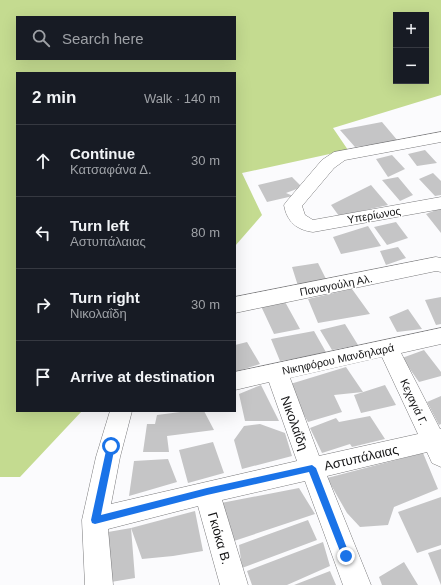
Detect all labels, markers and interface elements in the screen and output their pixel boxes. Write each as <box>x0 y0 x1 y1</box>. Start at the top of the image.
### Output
map controls <box>393 12 429 84</box>
button: + <box>393 12 429 48</box>
search box <box>16 16 236 60</box>
icon: search <box>30 27 52 49</box>
text: Search here <box>62 30 144 47</box>
button: − <box>393 48 429 84</box>
text: 2 min <box>32 88 76 107</box>
text: Walk · 140 m <box>144 91 220 106</box>
text: Continue <box>70 145 135 162</box>
icon: ahead <box>32 150 54 172</box>
text: 30 m <box>191 153 220 168</box>
text: Κατσαφάνα Δ. <box>70 162 152 177</box>
street label: Υπερίωνος <box>346 204 402 226</box>
text: Turn left <box>70 217 129 234</box>
icon: left <box>32 222 54 244</box>
text: 80 m <box>191 225 220 240</box>
text: Αστυπάλαιας <box>70 234 146 249</box>
street label: Παναγούλη Αλ. <box>299 272 373 298</box>
text: Turn right <box>70 289 140 306</box>
icon: right <box>32 294 54 316</box>
text: 30 m <box>191 297 220 312</box>
text: Νικολαΐδη <box>70 306 127 321</box>
street label: Νικηφόρου Μανδηλαρά <box>281 341 396 377</box>
icon: arrive <box>32 366 54 388</box>
text: Arrive at destination <box>70 368 215 385</box>
street label: Κεχαγιά Γ. <box>398 377 430 427</box>
street label: Νικολαΐδη <box>278 394 311 452</box>
route start <box>102 437 120 455</box>
street label: Αστυπάλαιας <box>323 442 400 473</box>
street label: Γκιόκα Β. <box>205 510 234 566</box>
route end <box>337 547 355 565</box>

